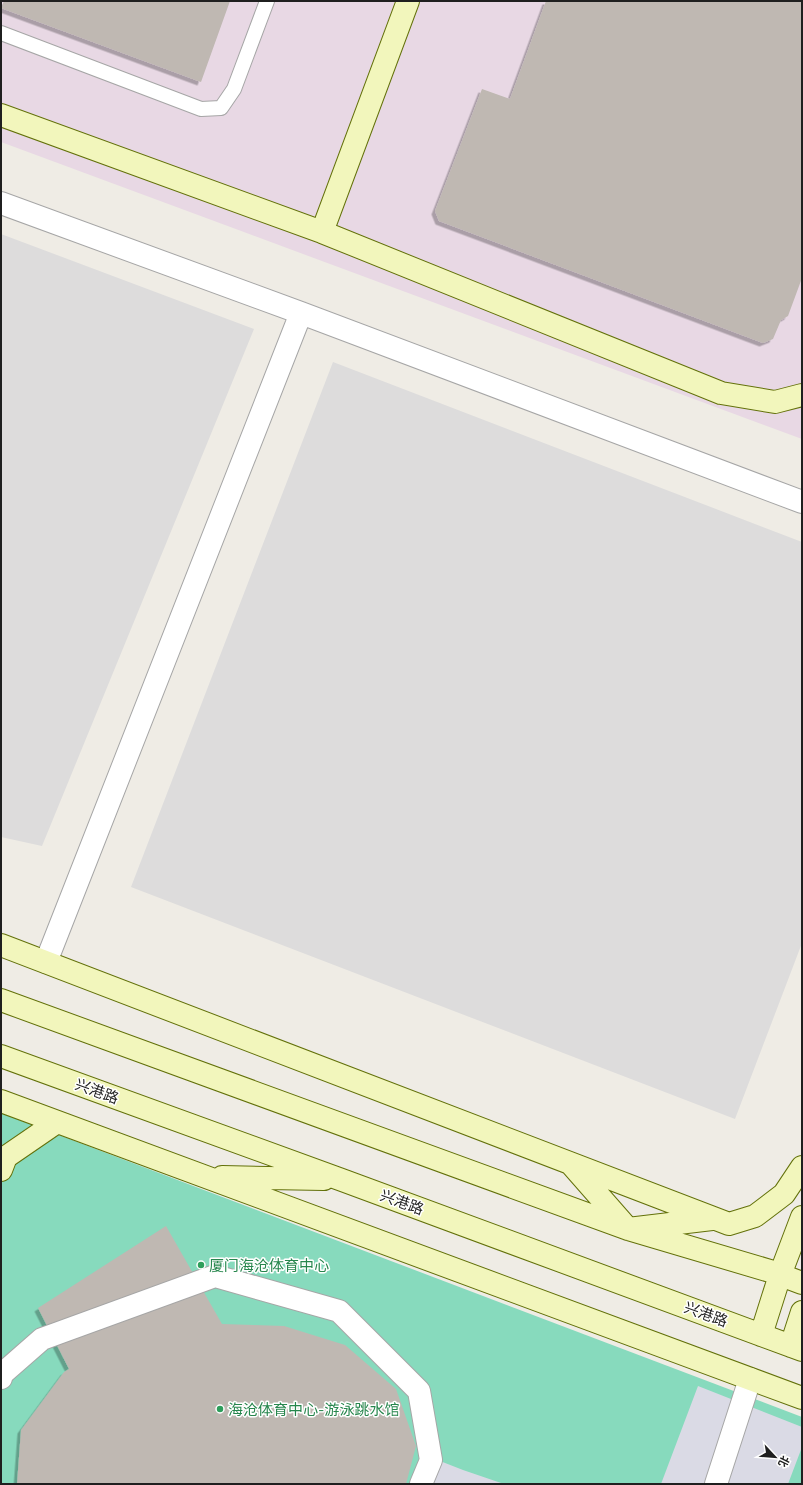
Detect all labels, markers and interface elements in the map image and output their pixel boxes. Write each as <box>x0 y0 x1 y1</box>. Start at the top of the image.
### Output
street label: 兴港路 <box>73 1074 121 1108</box>
street label: 兴港路 <box>378 1185 426 1219</box>
place label: 厦门海沧体育中心 <box>209 1256 329 1275</box>
marker: 厦门海沧体育中心 <box>196 1260 206 1270</box>
street label: 兴港路 <box>682 1297 730 1331</box>
place label: 海沧体育中心-游泳跳水馆 <box>228 1400 399 1419</box>
marker: 海沧体育中心-游泳跳水馆 <box>215 1404 225 1414</box>
north arrow <box>755 1437 795 1477</box>
text: 北 <box>775 1453 793 1469</box>

